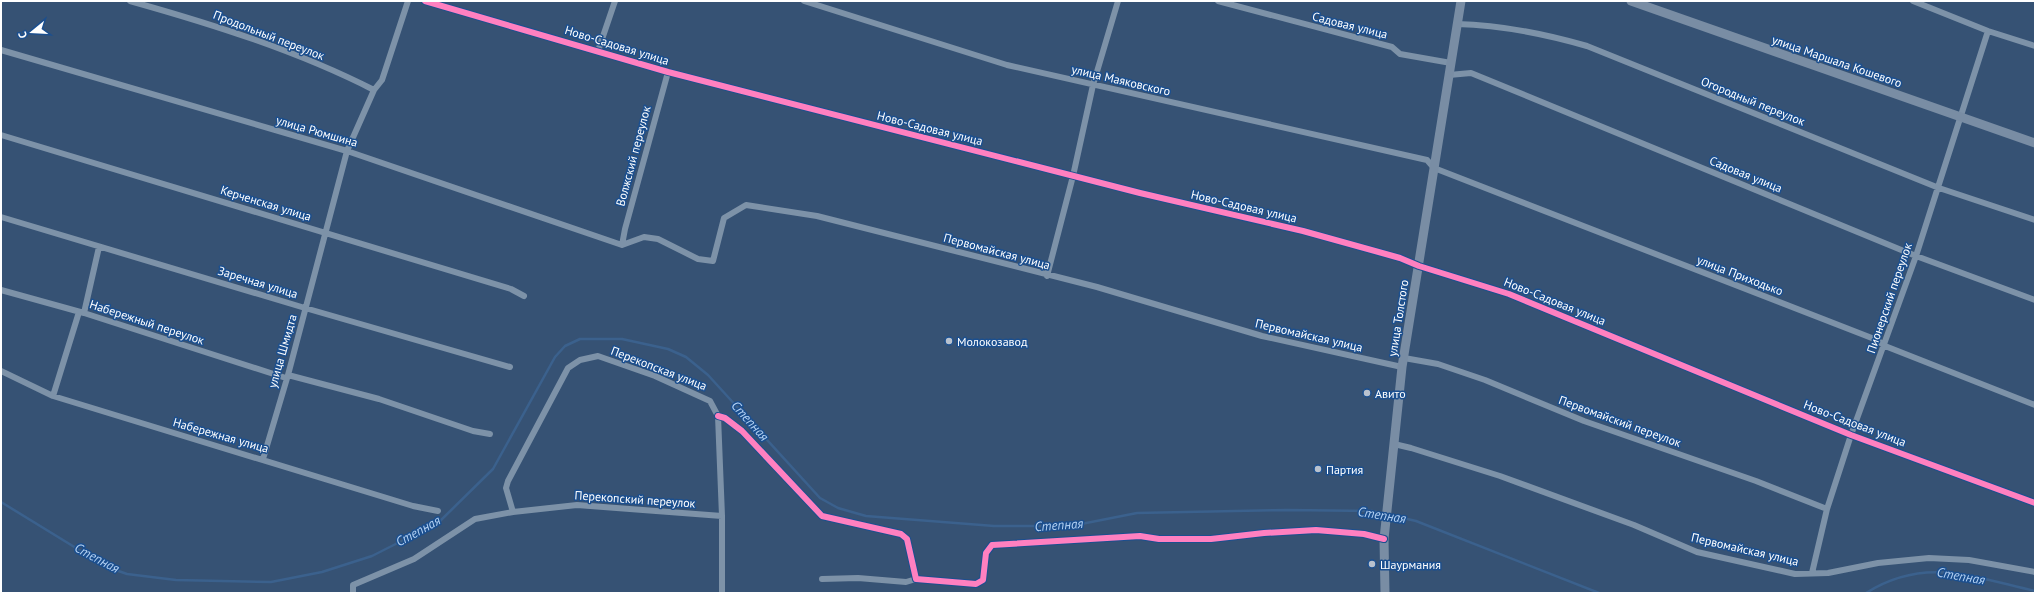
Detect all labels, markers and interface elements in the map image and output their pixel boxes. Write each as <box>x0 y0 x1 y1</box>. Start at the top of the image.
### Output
street label: Продольный переулок <box>211 7 327 63</box>
street label: Садовая улица <box>1311 8 1389 42</box>
north arrow <box>12 12 52 52</box>
street label: Ново-Садовая улица <box>563 22 671 68</box>
text: С <box>15 30 30 40</box>
street label: улица Маршала Кошевого <box>1770 32 1904 90</box>
street label: улица Маяковского <box>1070 61 1172 99</box>
street label: Огородный переулок <box>1699 73 1807 129</box>
street label: Волжский переулок <box>612 104 654 208</box>
street label: Ново-Садовая улица <box>876 108 984 148</box>
street label: улица Рюмшина <box>274 112 360 150</box>
street label: Садовая улица <box>1707 153 1785 195</box>
street label: Керченская улица <box>219 182 313 224</box>
street label: Ново-Садовая улица <box>1190 187 1299 226</box>
street label: Первомайская улица <box>942 230 1052 272</box>
street label: Пионерский переулок <box>1863 240 1915 355</box>
street label: улица Приходько <box>1695 252 1785 298</box>
street label: Заречная улица <box>216 263 300 301</box>
street label: Ново-Садовая улица <box>1502 274 1608 328</box>
street label: улица Толстого <box>1385 278 1411 358</box>
street label: Набережный переулок <box>88 296 206 348</box>
street label: улица Шмидта <box>264 312 300 389</box>
street label: Первомайская улица <box>1254 315 1364 355</box>
place label: Молокозавод <box>957 334 1028 349</box>
marker: Молокозавод <box>944 336 954 346</box>
street label: Перекопская улица <box>609 343 709 393</box>
place label: Авито <box>1375 386 1406 401</box>
marker: Авито <box>1362 388 1372 398</box>
street label: Первомайский переулок <box>1557 392 1683 450</box>
water label: Степная <box>727 397 773 445</box>
street label: Ново-Садовая улица <box>1802 397 1908 449</box>
street label: Набережная улица <box>171 414 271 456</box>
place label: Партия <box>1326 462 1363 477</box>
marker: Партия <box>1313 464 1323 474</box>
street label: Перекопский переулок <box>574 487 696 511</box>
water label: Степная <box>1357 503 1407 527</box>
water label: Степная <box>393 512 443 550</box>
water label: Степная <box>1034 515 1084 535</box>
street label: Первомайская улица <box>1690 529 1800 569</box>
water label: Степная <box>72 539 122 577</box>
place label: Шаурмания <box>1380 557 1441 572</box>
marker: Шаурмания <box>1367 559 1377 569</box>
water label: Степная <box>1936 563 1986 589</box>

